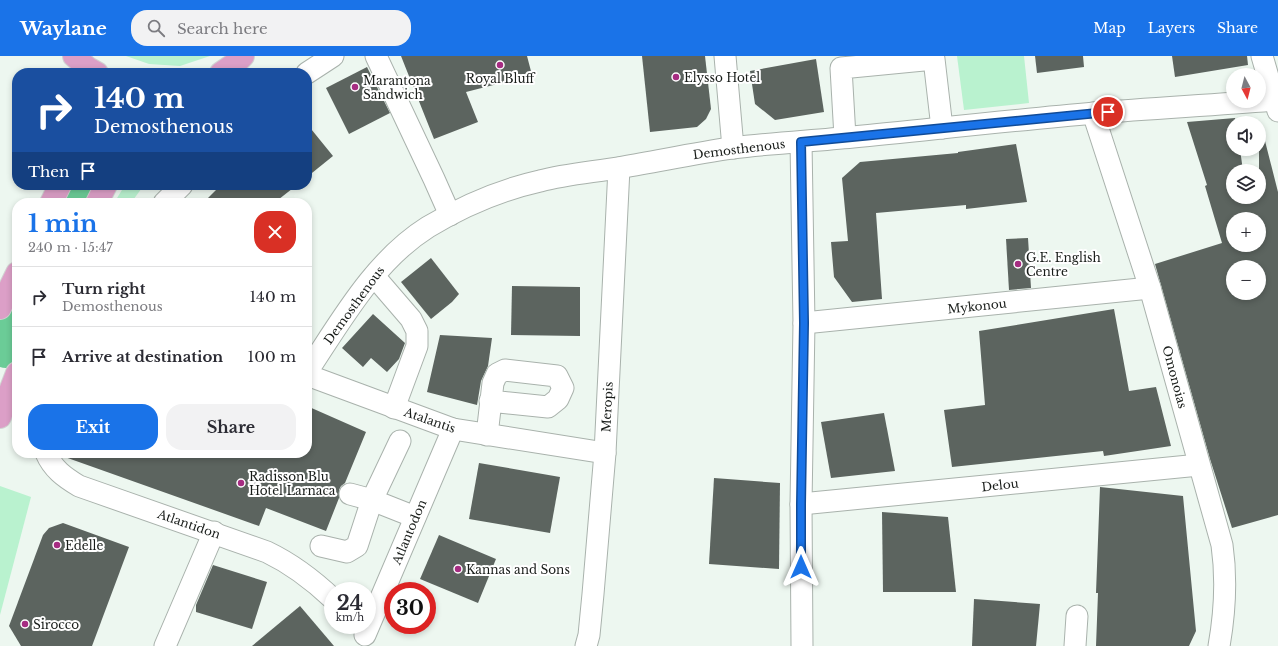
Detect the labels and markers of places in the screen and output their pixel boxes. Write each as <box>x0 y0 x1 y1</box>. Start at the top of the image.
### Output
marker: Royal Bluff <box>495 60 505 70</box>
place label: Elysso Hotel <box>684 70 760 85</box>
place label: Royal Bluff <box>466 71 535 86</box>
marker: Elysso Hotel <box>671 72 681 82</box>
place label: Marantona Sandwich <box>363 73 431 102</box>
marker: Marantona Sandwich <box>350 82 360 92</box>
pin <box>1091 95 1125 129</box>
place label: G.E. English Centre <box>1026 250 1101 279</box>
marker: G.E. English Centre <box>1013 259 1023 269</box>
place label: Radisson Blu Hotel Larnaca <box>249 469 336 498</box>
marker: Radisson Blu Hotel Larnaca <box>236 478 246 488</box>
place label: Edelle <box>65 538 103 553</box>
marker: Edelle <box>52 540 62 550</box>
place label: Kannas and Sons <box>466 562 570 577</box>
marker: Kannas and Sons <box>453 564 463 574</box>
place label: Sirocco <box>33 617 79 632</box>
marker: Sirocco <box>20 619 30 629</box>

